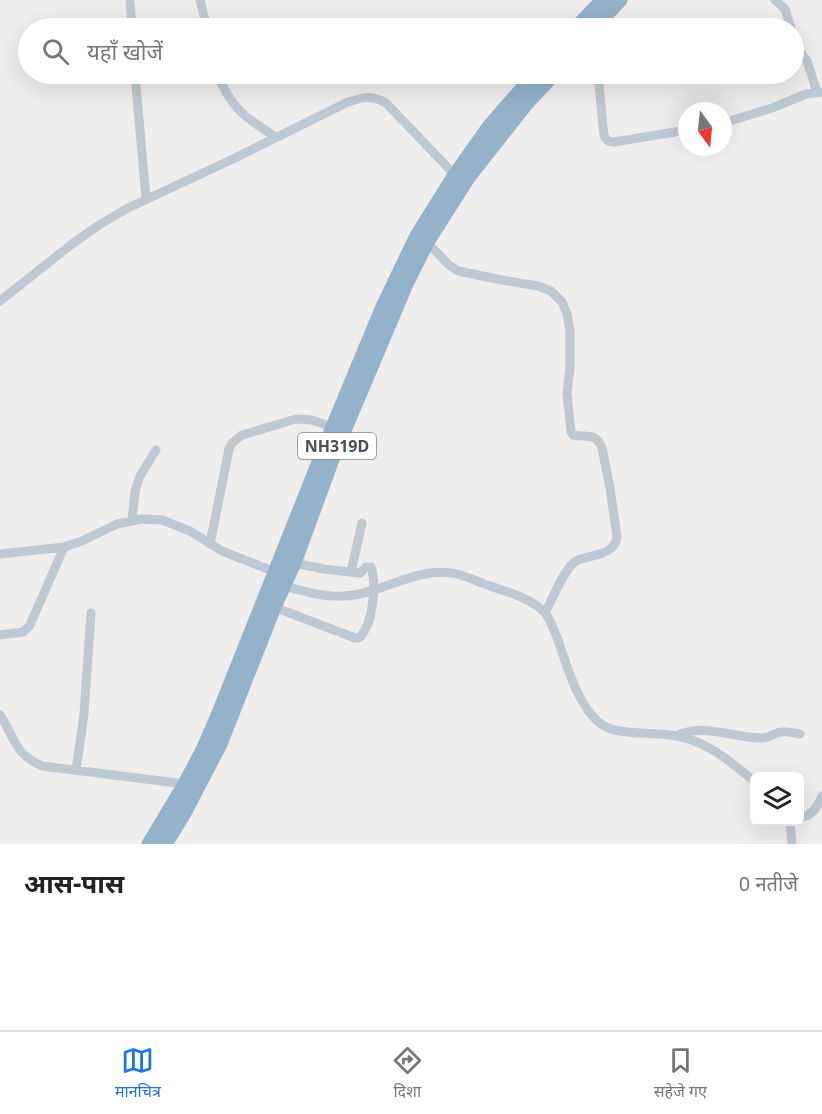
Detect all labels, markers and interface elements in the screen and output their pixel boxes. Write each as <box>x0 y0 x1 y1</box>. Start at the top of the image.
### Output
search box <box>18 18 804 84</box>
icon: search <box>39 35 72 68</box>
text: यहाँ खोजें <box>87 36 163 66</box>
north arrow <box>678 102 732 156</box>
road number: NH319D <box>298 433 376 459</box>
map controls <box>750 772 804 826</box>
button: layers <box>750 772 804 826</box>
text: आस-पास <box>24 865 124 901</box>
text: 0 नतीजे <box>739 870 798 897</box>
tab: मानचित्र <box>115 1044 161 1102</box>
tab: दिशा <box>391 1044 424 1102</box>
tab: सहेजे गए <box>654 1044 707 1102</box>

